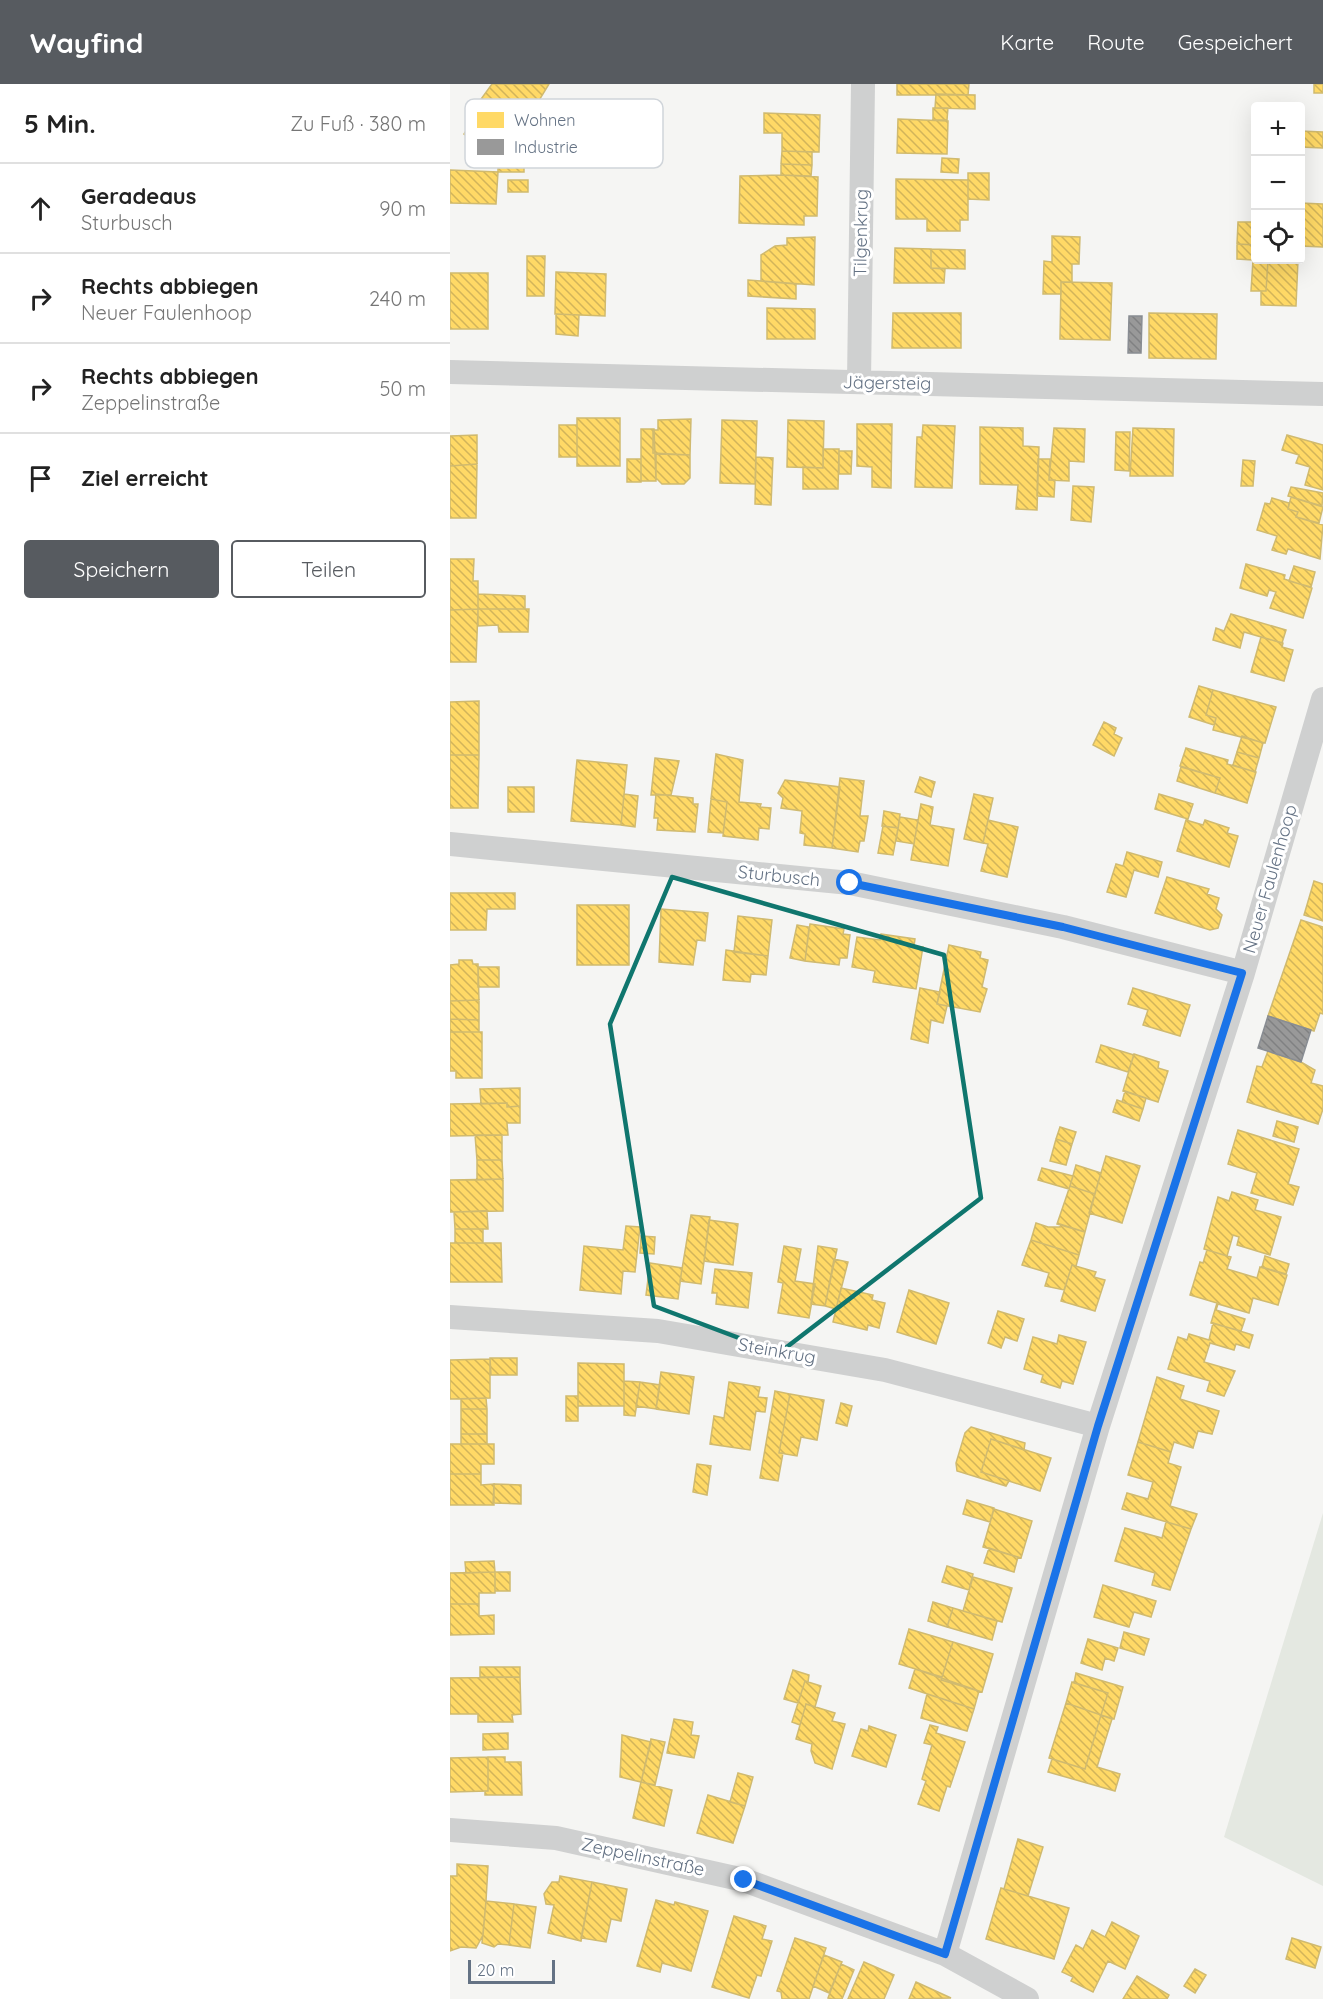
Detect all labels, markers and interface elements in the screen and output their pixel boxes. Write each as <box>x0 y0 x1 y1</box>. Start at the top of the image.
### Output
text: Wayfind <box>30 25 143 60</box>
text: Karte <box>1000 29 1054 55</box>
text: Route <box>1087 29 1145 55</box>
text: Gespeichert <box>1178 29 1293 55</box>
legend <box>465 99 663 168</box>
map controls <box>1251 102 1305 264</box>
button: + <box>1251 102 1305 156</box>
text: 5 Min. <box>24 107 96 140</box>
text: Wohnen <box>514 110 576 130</box>
text: Zu Fuß · 380 m <box>290 111 426 136</box>
text: Industrie <box>514 137 578 157</box>
button: − <box>1251 156 1305 210</box>
text: Geradeaus <box>81 182 196 210</box>
street label: Tilgenkrug <box>848 189 873 277</box>
icon: ahead <box>24 192 57 225</box>
text: 90 m <box>379 196 426 221</box>
text: Sturbusch <box>81 210 173 235</box>
button: locate <box>1251 210 1305 264</box>
text: Rechts abbiegen <box>81 272 259 300</box>
icon: right <box>24 282 57 315</box>
text: 240 m <box>369 286 426 311</box>
text: Neuer Faulenhoop <box>81 300 252 325</box>
text: Rechts abbiegen <box>81 362 259 390</box>
street label: Jägersteig <box>842 370 932 395</box>
icon: right <box>24 372 57 405</box>
text: 50 m <box>380 376 426 401</box>
text: Zeppelinstraße <box>81 390 220 415</box>
icon: arrive <box>24 462 57 495</box>
text: Ziel erreicht <box>81 464 209 492</box>
button: Speichern <box>24 540 219 598</box>
button: Teilen <box>231 540 426 598</box>
street label: Neuer Faulenhoop <box>1237 802 1302 956</box>
street label: Sturbusch <box>737 860 821 891</box>
route start <box>836 869 862 895</box>
street label: Steinkrug <box>736 1332 818 1369</box>
street label: Zeppelinstraße <box>579 1832 707 1881</box>
route end <box>730 1866 756 1892</box>
scale bar <box>468 1957 555 1984</box>
text: 20 m <box>477 1960 514 1980</box>

